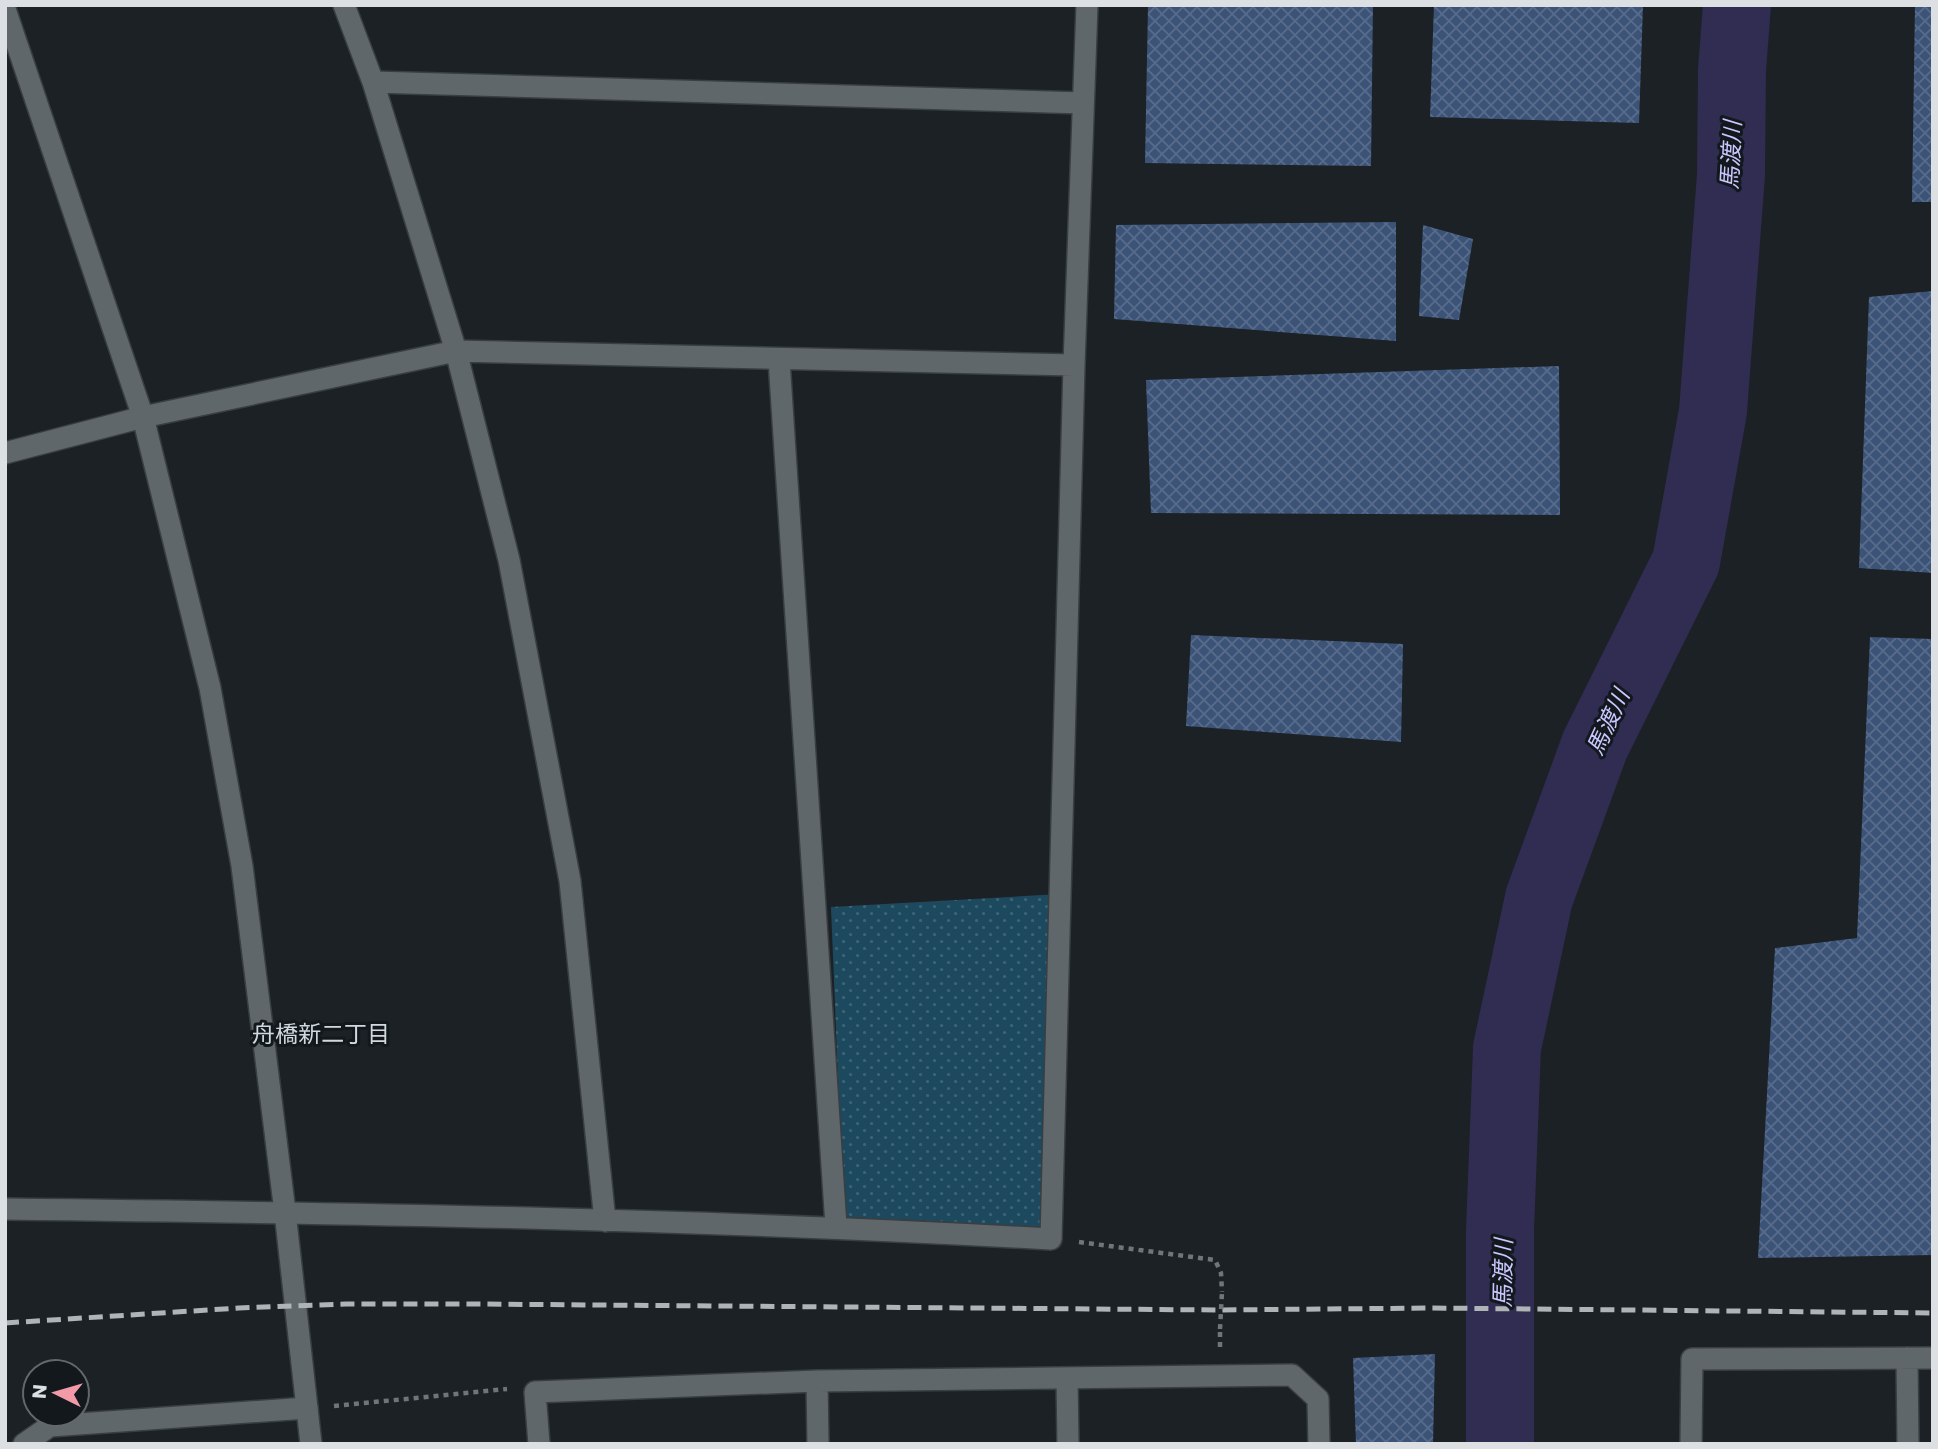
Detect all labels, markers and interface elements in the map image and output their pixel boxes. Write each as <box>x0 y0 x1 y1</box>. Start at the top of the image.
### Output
water label: 馬渡川 <box>1713 117 1749 190</box>
water label: 馬渡川 <box>1579 681 1638 760</box>
district label: 舟橋新二丁目 <box>252 1018 390 1050</box>
water label: 馬渡川 <box>1486 1235 1520 1308</box>
north arrow <box>21 1358 91 1428</box>
text: N <box>25 1383 54 1400</box>

